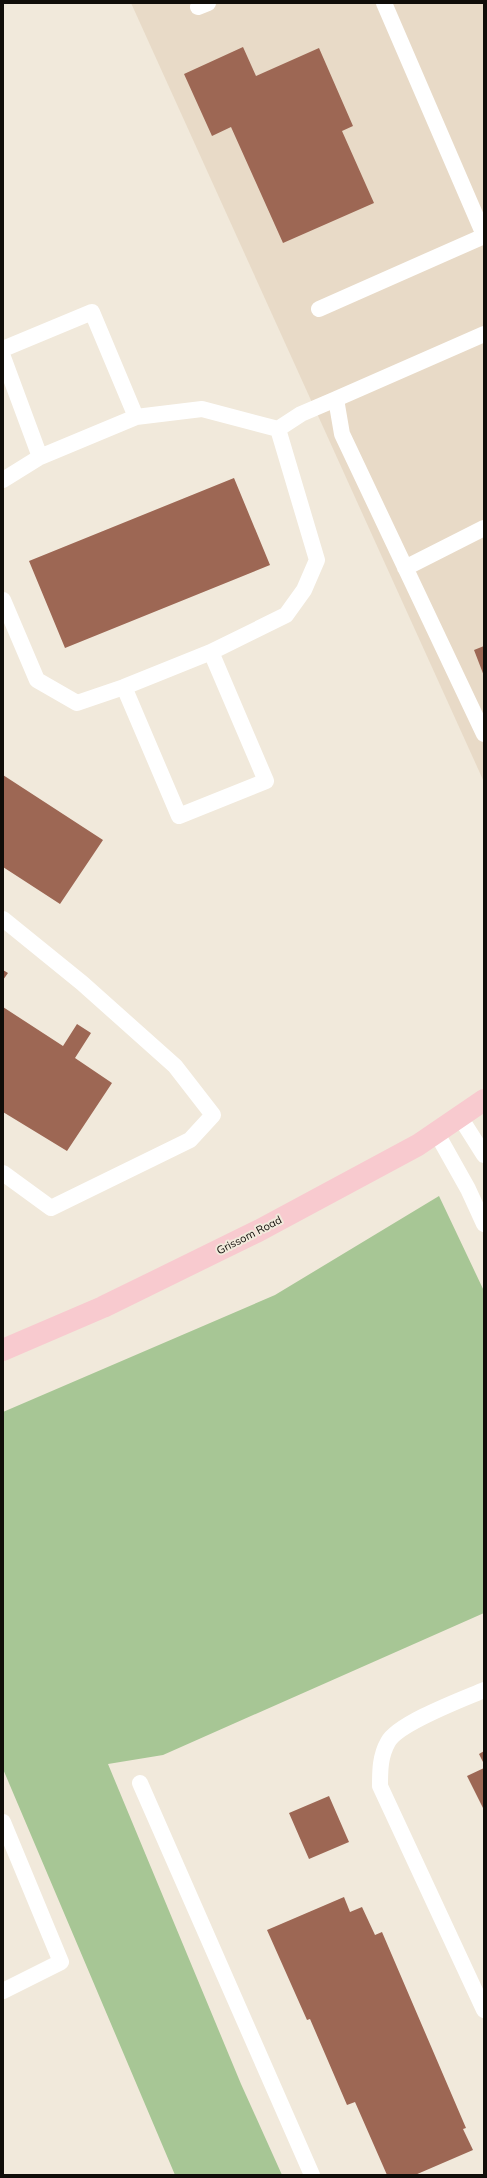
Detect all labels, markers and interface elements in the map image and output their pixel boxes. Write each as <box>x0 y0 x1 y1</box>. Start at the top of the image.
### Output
street label: Grissom Road <box>214 1213 284 1257</box>

